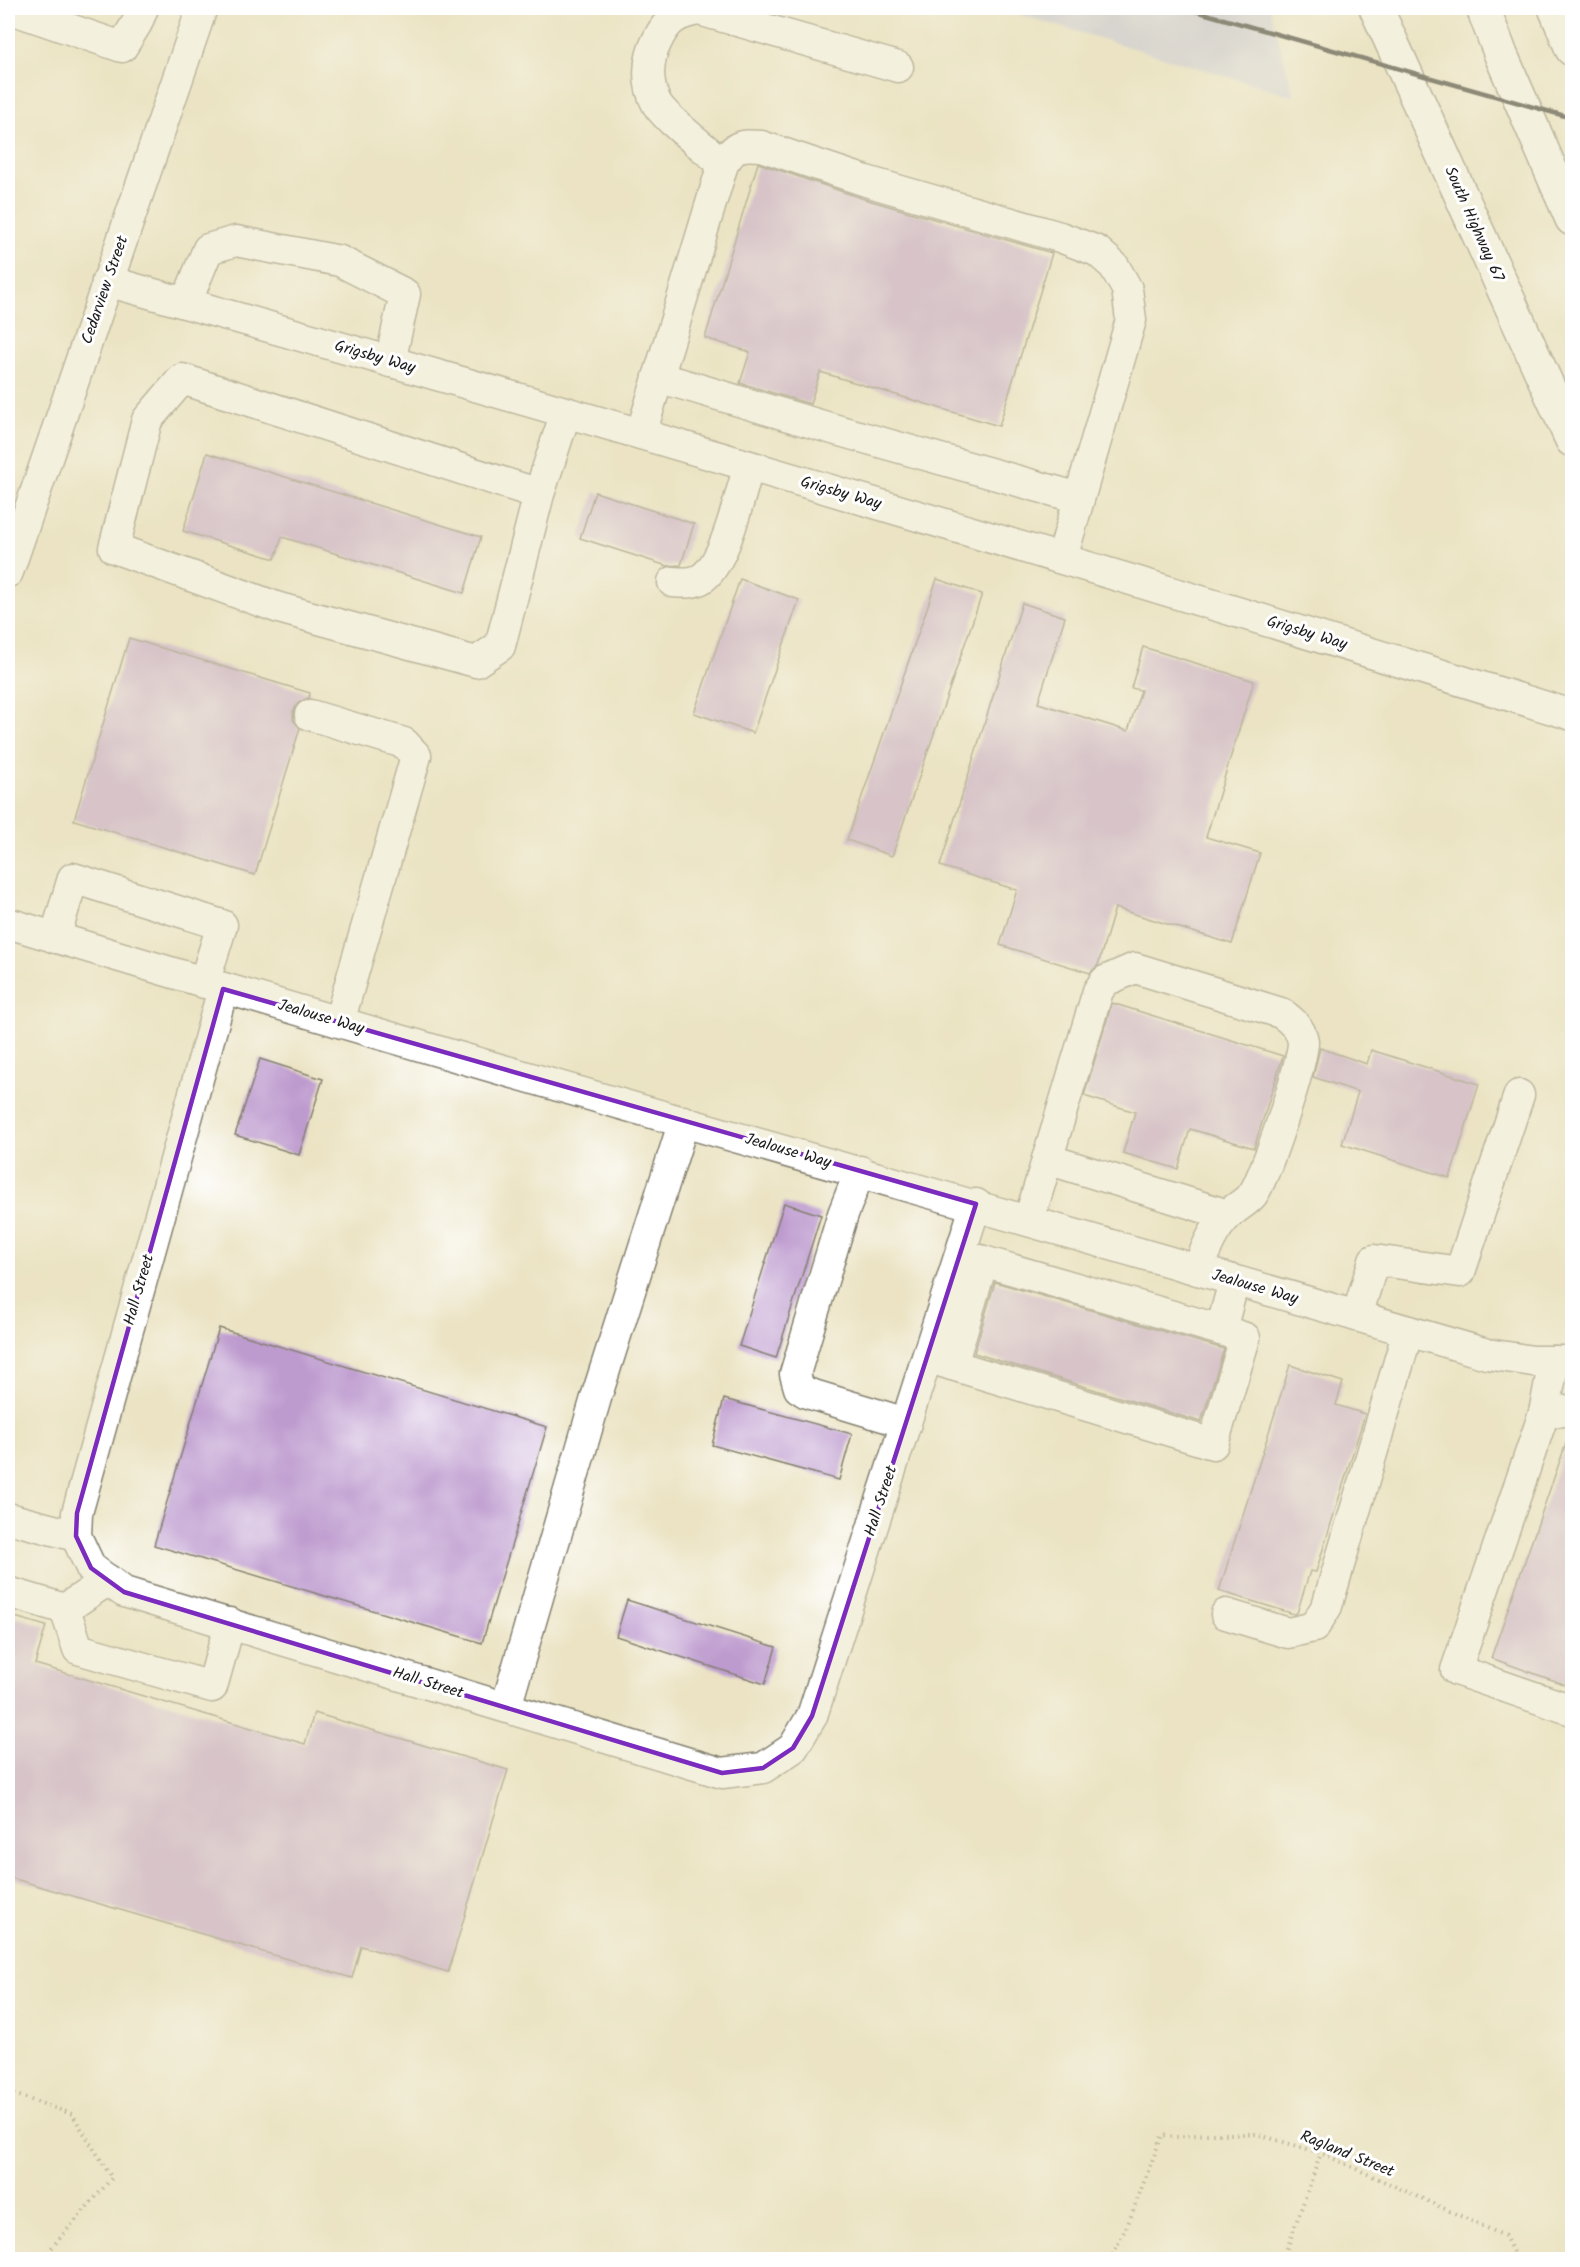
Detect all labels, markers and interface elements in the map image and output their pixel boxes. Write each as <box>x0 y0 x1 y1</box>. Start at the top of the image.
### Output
street label: South Highway 67 <box>1437 162 1511 286</box>
street label: Cedarview Street <box>75 232 135 348</box>
street label: Grigsby Way <box>332 334 419 381</box>
street label: Grigsby Way <box>798 470 885 517</box>
street label: Grigsby Way <box>1264 609 1351 657</box>
street label: Jealouse Way <box>275 993 368 1041</box>
street label: Jealouse Way <box>742 1127 835 1175</box>
street label: Hall Street <box>117 1251 161 1329</box>
street label: Jealouse Way <box>1209 1263 1302 1311</box>
street label: Hall Street <box>858 1462 904 1540</box>
street label: Hall Street <box>389 1660 467 1706</box>
street label: Ragland Street <box>1296 2124 1398 2185</box>

